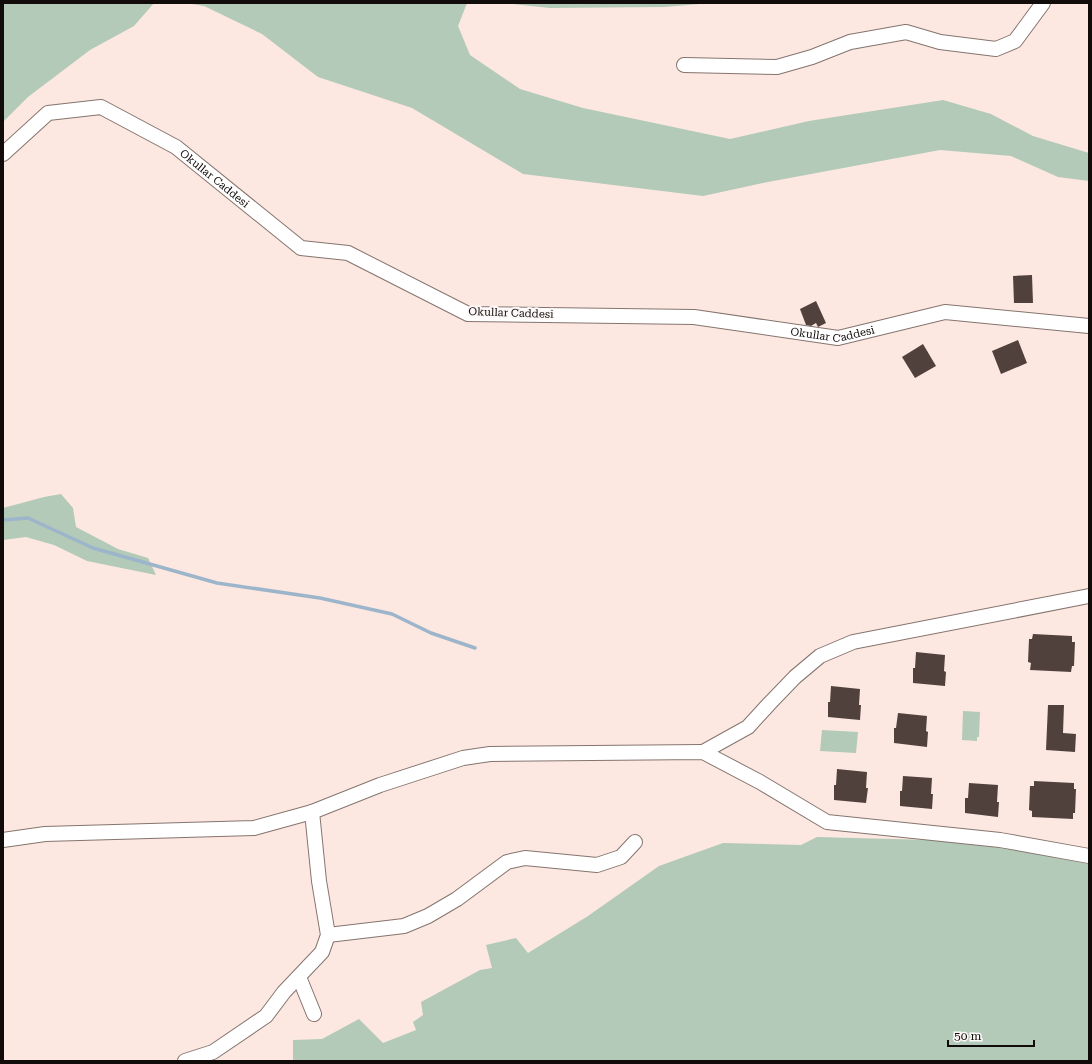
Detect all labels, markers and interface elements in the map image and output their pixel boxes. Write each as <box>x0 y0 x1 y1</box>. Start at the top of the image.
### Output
street label: Okullar Caddesi <box>177 146 252 210</box>
street label: Okullar Caddesi <box>468 305 554 321</box>
street label: Okullar Caddesi <box>790 323 876 345</box>
scale bar <box>948 1022 1034 1048</box>
text: 50 m <box>954 1029 981 1043</box>

